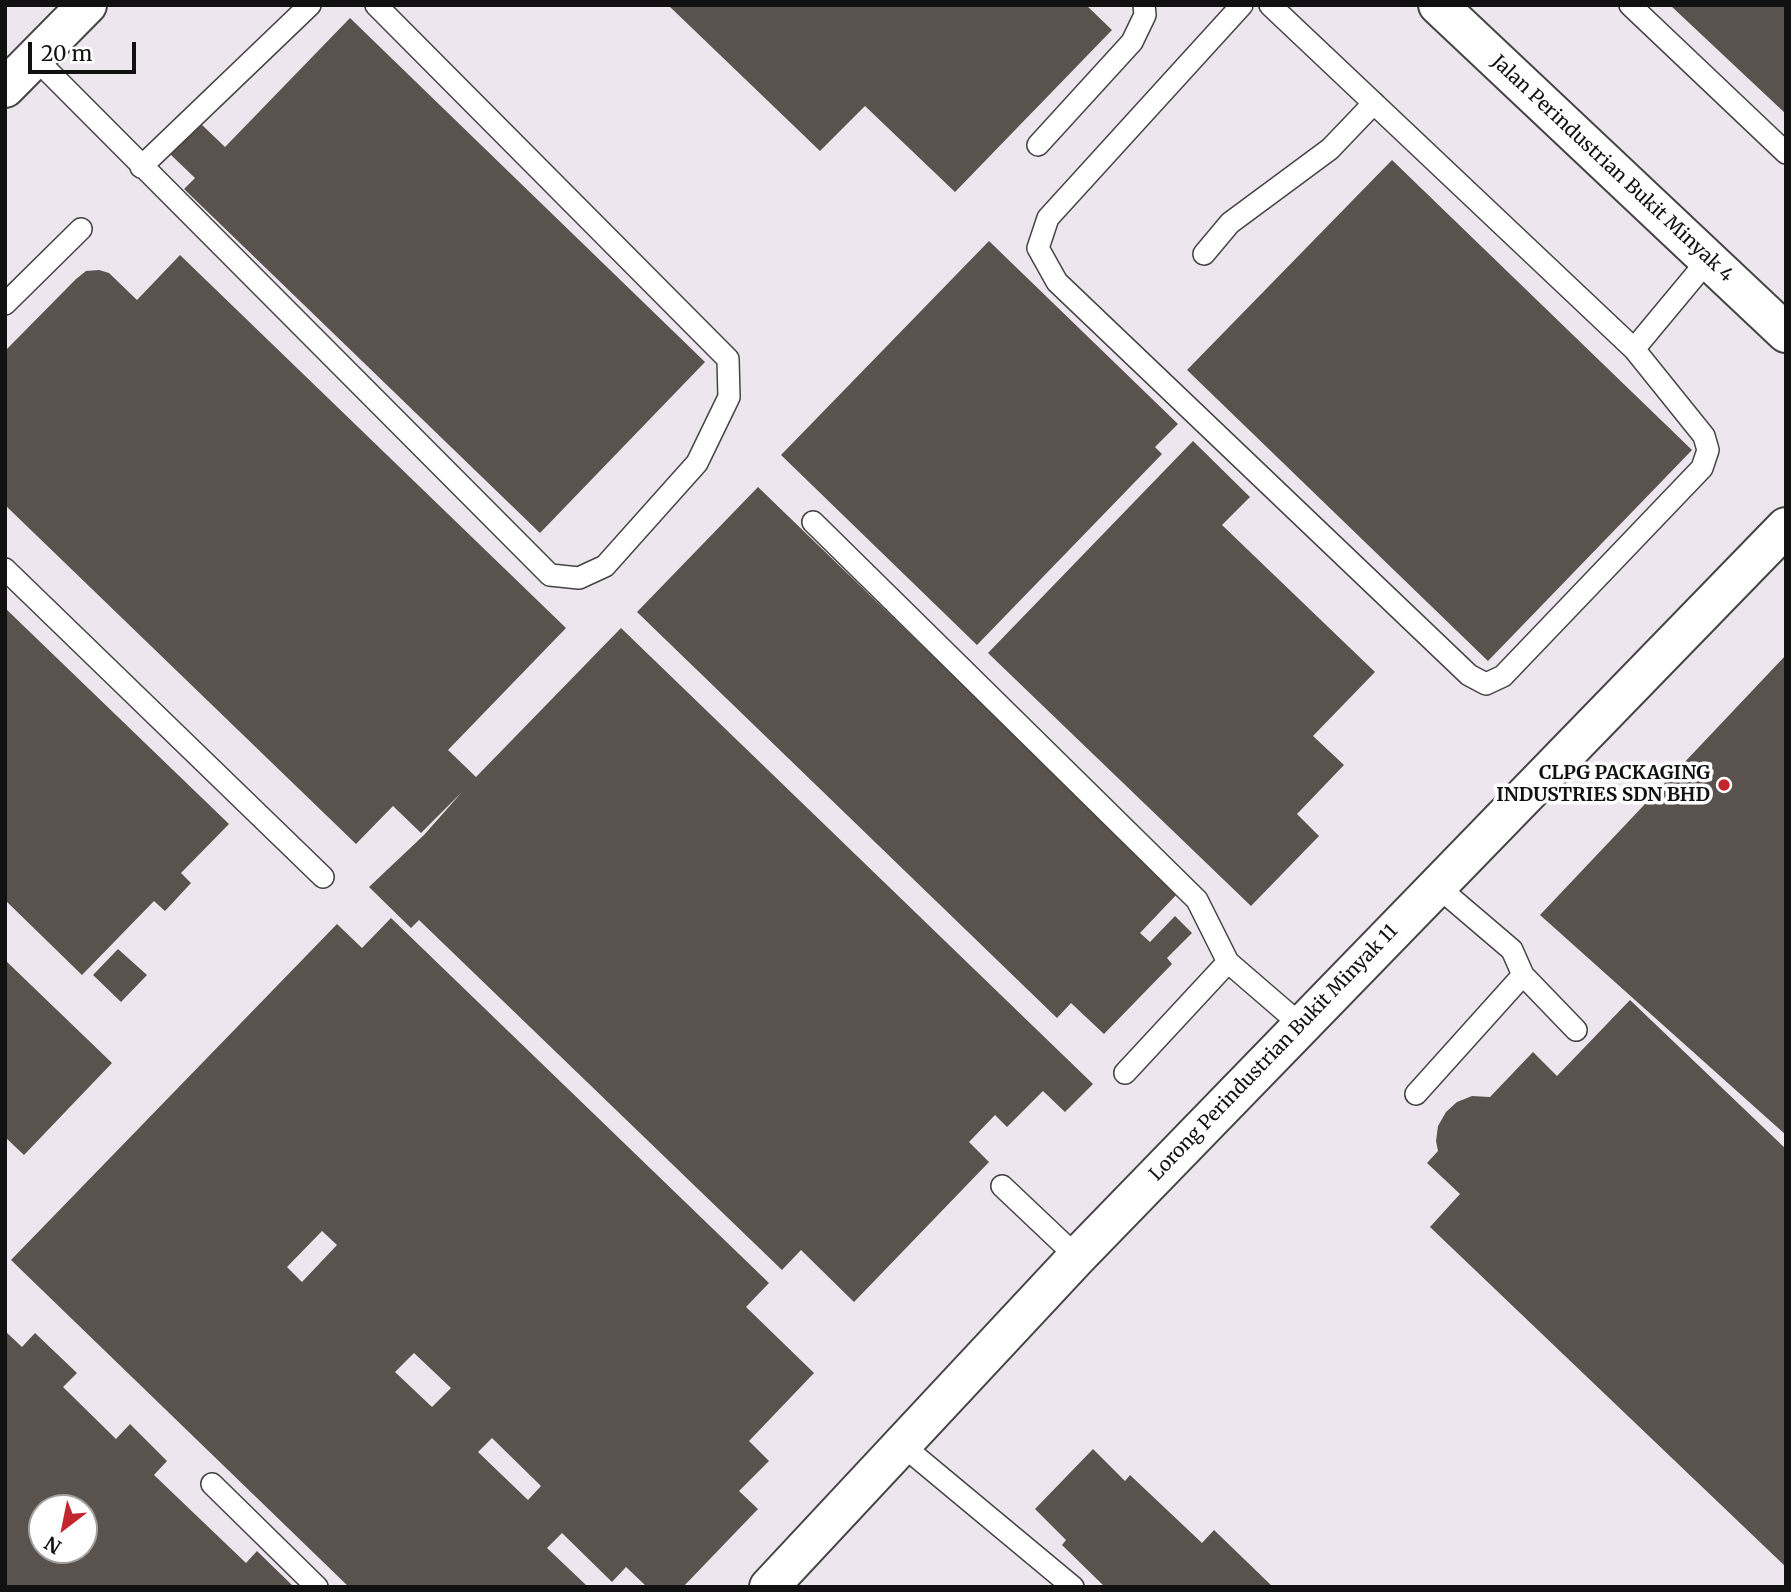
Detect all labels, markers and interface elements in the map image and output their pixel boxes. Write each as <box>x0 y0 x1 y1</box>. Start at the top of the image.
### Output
scale bar <box>32 28 140 72</box>
text: 20 m <box>41 40 92 67</box>
street label: Jalan Perindustrian Bukit Minyak 4 <box>1487 51 1737 287</box>
place label: CLPG PACKAGING INDUSTRIES SDN BHD <box>1496 763 1710 807</box>
marker: CLPG PACKAGING INDUSTRIES SDN BHD <box>1716 777 1732 793</box>
street label: Lorong Perindustrian Bukit Minyak 11 <box>1145 920 1403 1186</box>
north arrow <box>28 1494 98 1564</box>
text: N <box>40 1531 66 1559</box>

